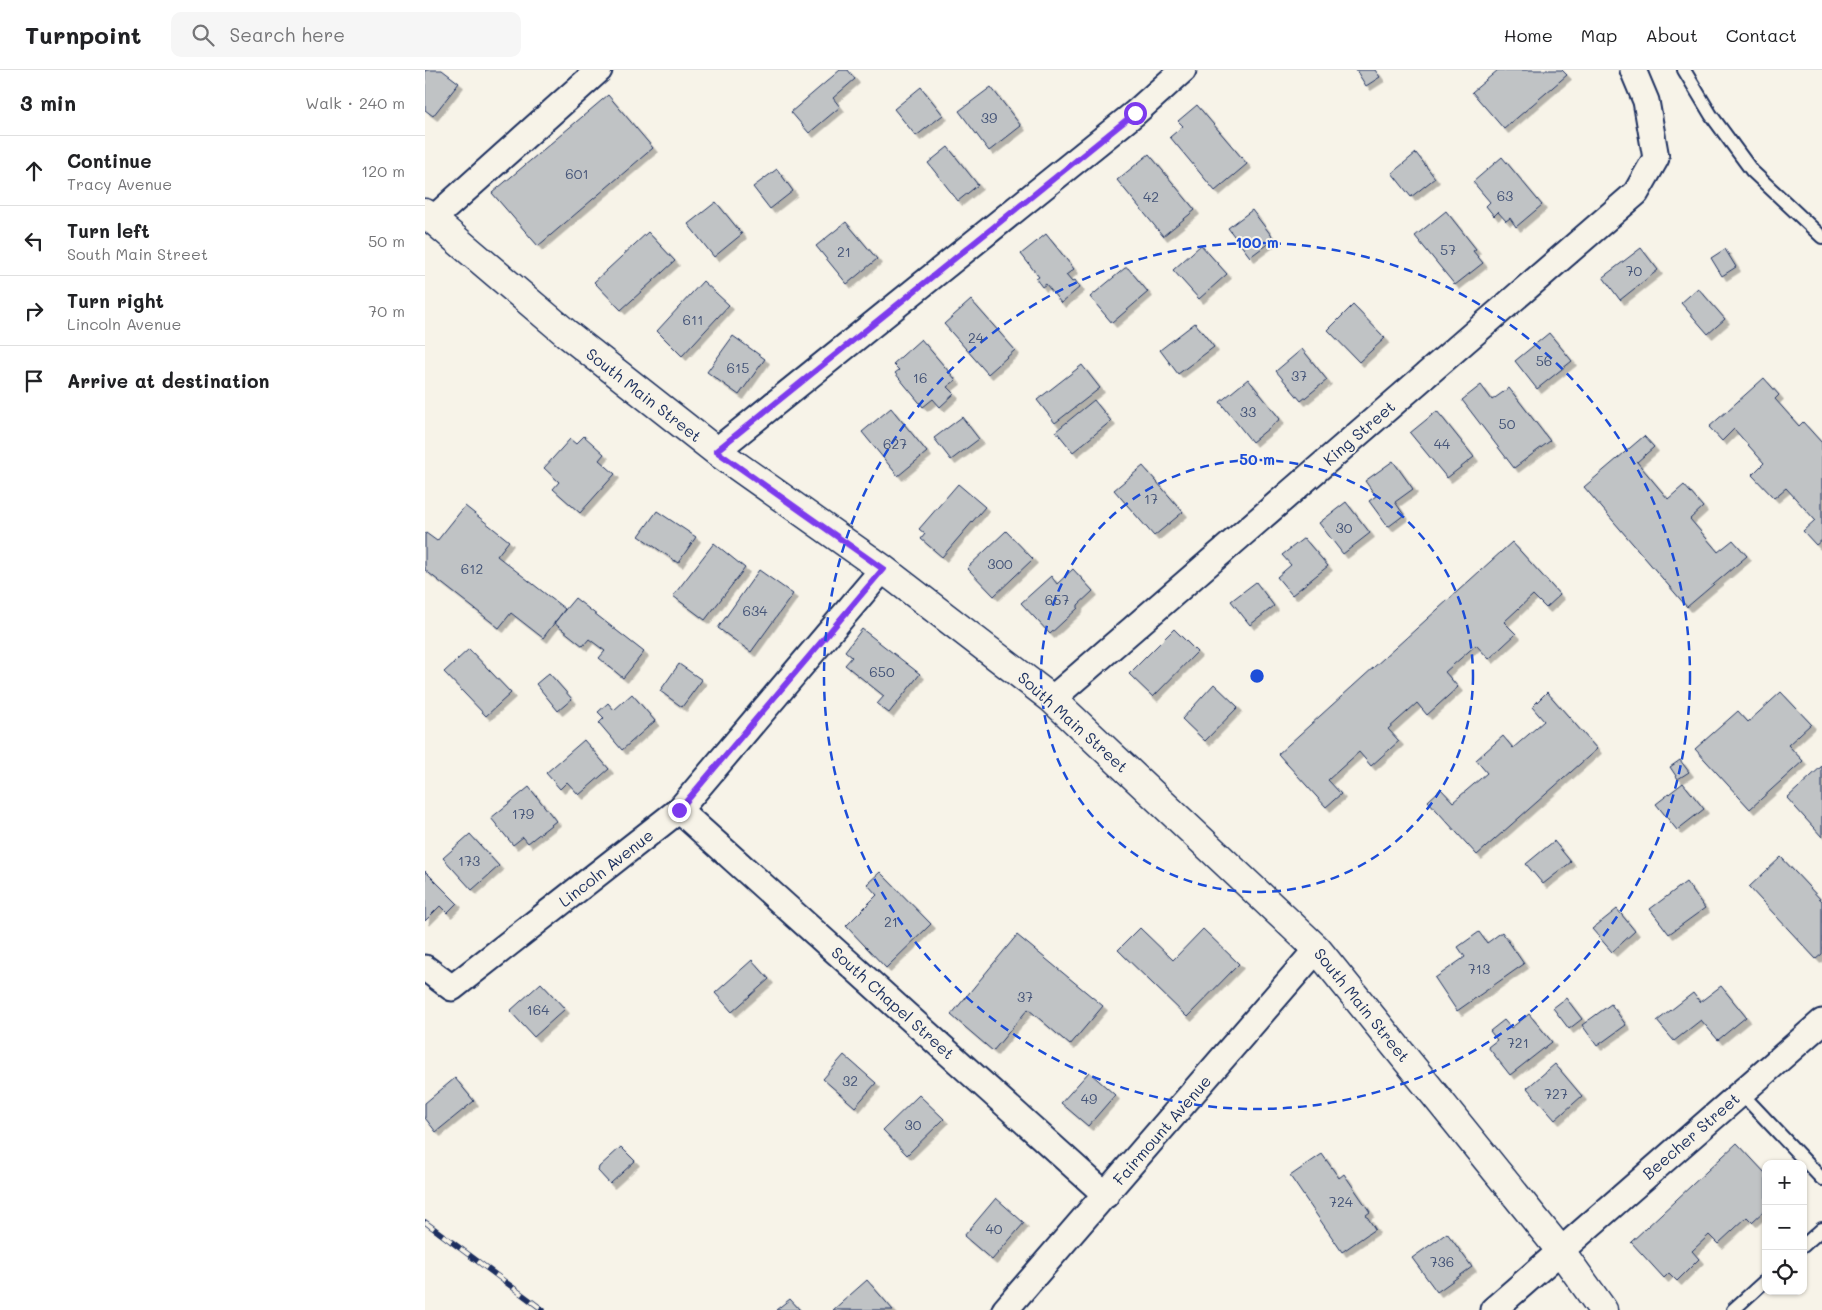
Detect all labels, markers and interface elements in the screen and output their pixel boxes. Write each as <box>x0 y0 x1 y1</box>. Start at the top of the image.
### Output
search box <box>171 12 521 57</box>
text: Turnpoint <box>25 19 141 50</box>
icon: search <box>189 21 217 49</box>
text: Search here <box>229 22 345 47</box>
text: Home <box>1504 23 1553 47</box>
text: Map <box>1581 23 1617 47</box>
text: About <box>1645 23 1698 47</box>
text: Contact <box>1726 23 1797 47</box>
text: 3 min <box>20 89 76 116</box>
text: Walk · 240 m <box>305 92 405 113</box>
route start <box>1124 102 1147 125</box>
house number: 39 <box>981 108 997 127</box>
text: Continue <box>67 148 152 173</box>
icon: ahead <box>20 157 48 185</box>
text: 120 m <box>361 160 405 181</box>
house number: 601 <box>565 164 589 183</box>
text: Tracy Avenue <box>67 173 172 194</box>
house number: 63 <box>1497 186 1513 205</box>
house number: 42 <box>1143 187 1159 206</box>
text: Turn left <box>67 218 150 243</box>
icon: left <box>20 227 48 255</box>
text: 50 m <box>368 230 405 251</box>
text: 100 m <box>1235 232 1279 252</box>
house number: 57 <box>1440 240 1456 259</box>
house number: 21 <box>837 242 851 261</box>
text: South Main Street <box>67 243 208 264</box>
house number: 70 <box>1626 261 1643 280</box>
text: Turn right <box>67 288 164 313</box>
icon: right <box>20 297 48 325</box>
text: 70 m <box>368 300 405 321</box>
house number: 611 <box>683 310 703 329</box>
text: Lincoln Avenue <box>67 313 181 334</box>
house number: 24 <box>968 328 985 347</box>
street label: South Main Street <box>582 343 706 446</box>
house number: 56 <box>1536 351 1552 370</box>
house number: 615 <box>727 358 749 377</box>
house number: 37 <box>1291 366 1307 385</box>
icon: arrive <box>20 367 48 395</box>
text: Arrive at destination <box>67 368 270 393</box>
house number: 16 <box>913 368 927 387</box>
street label: King Street <box>1318 396 1399 470</box>
house number: 33 <box>1240 402 1256 421</box>
house number: 50 <box>1499 414 1516 433</box>
house number: 627 <box>883 434 907 453</box>
house number: 44 <box>1434 434 1451 453</box>
text: 50 m <box>1239 449 1275 469</box>
house number: 17 <box>1144 489 1158 508</box>
house number: 30 <box>1336 518 1353 537</box>
house number: 300 <box>987 554 1013 573</box>
house number: 612 <box>461 559 483 578</box>
house number: 657 <box>1045 590 1069 609</box>
house number: 634 <box>743 601 768 620</box>
house number: 650 <box>869 662 895 681</box>
street label: South Main Street <box>1014 667 1133 777</box>
centre of rings <box>1248 667 1266 685</box>
route end <box>668 799 691 822</box>
house number: 179 <box>512 804 534 823</box>
street label: Lincoln Avenue <box>554 824 657 911</box>
house number: 173 <box>458 851 480 870</box>
house number: 21 <box>884 912 898 931</box>
street label: South Chapel Street <box>827 942 959 1064</box>
street label: South Main Street <box>1310 943 1415 1066</box>
house number: 713 <box>1468 959 1490 978</box>
house number: 37 <box>1017 987 1033 1006</box>
house number: 164 <box>527 1000 550 1019</box>
house number: 721 <box>1507 1033 1529 1052</box>
street label: Fairmount Avenue <box>1108 1070 1215 1189</box>
house number: 32 <box>842 1071 858 1090</box>
house number: 727 <box>1544 1084 1568 1103</box>
street label: Beecher Street <box>1638 1088 1744 1184</box>
house number: 49 <box>1081 1089 1097 1108</box>
house number: 30 <box>905 1115 922 1134</box>
map controls <box>1762 1160 1807 1295</box>
button: + <box>1762 1160 1807 1205</box>
house number: 724 <box>1329 1192 1354 1211</box>
button: − <box>1762 1205 1807 1250</box>
house number: 40 <box>986 1219 1003 1238</box>
button: locate <box>1762 1250 1807 1295</box>
house number: 736 <box>1430 1252 1454 1271</box>

